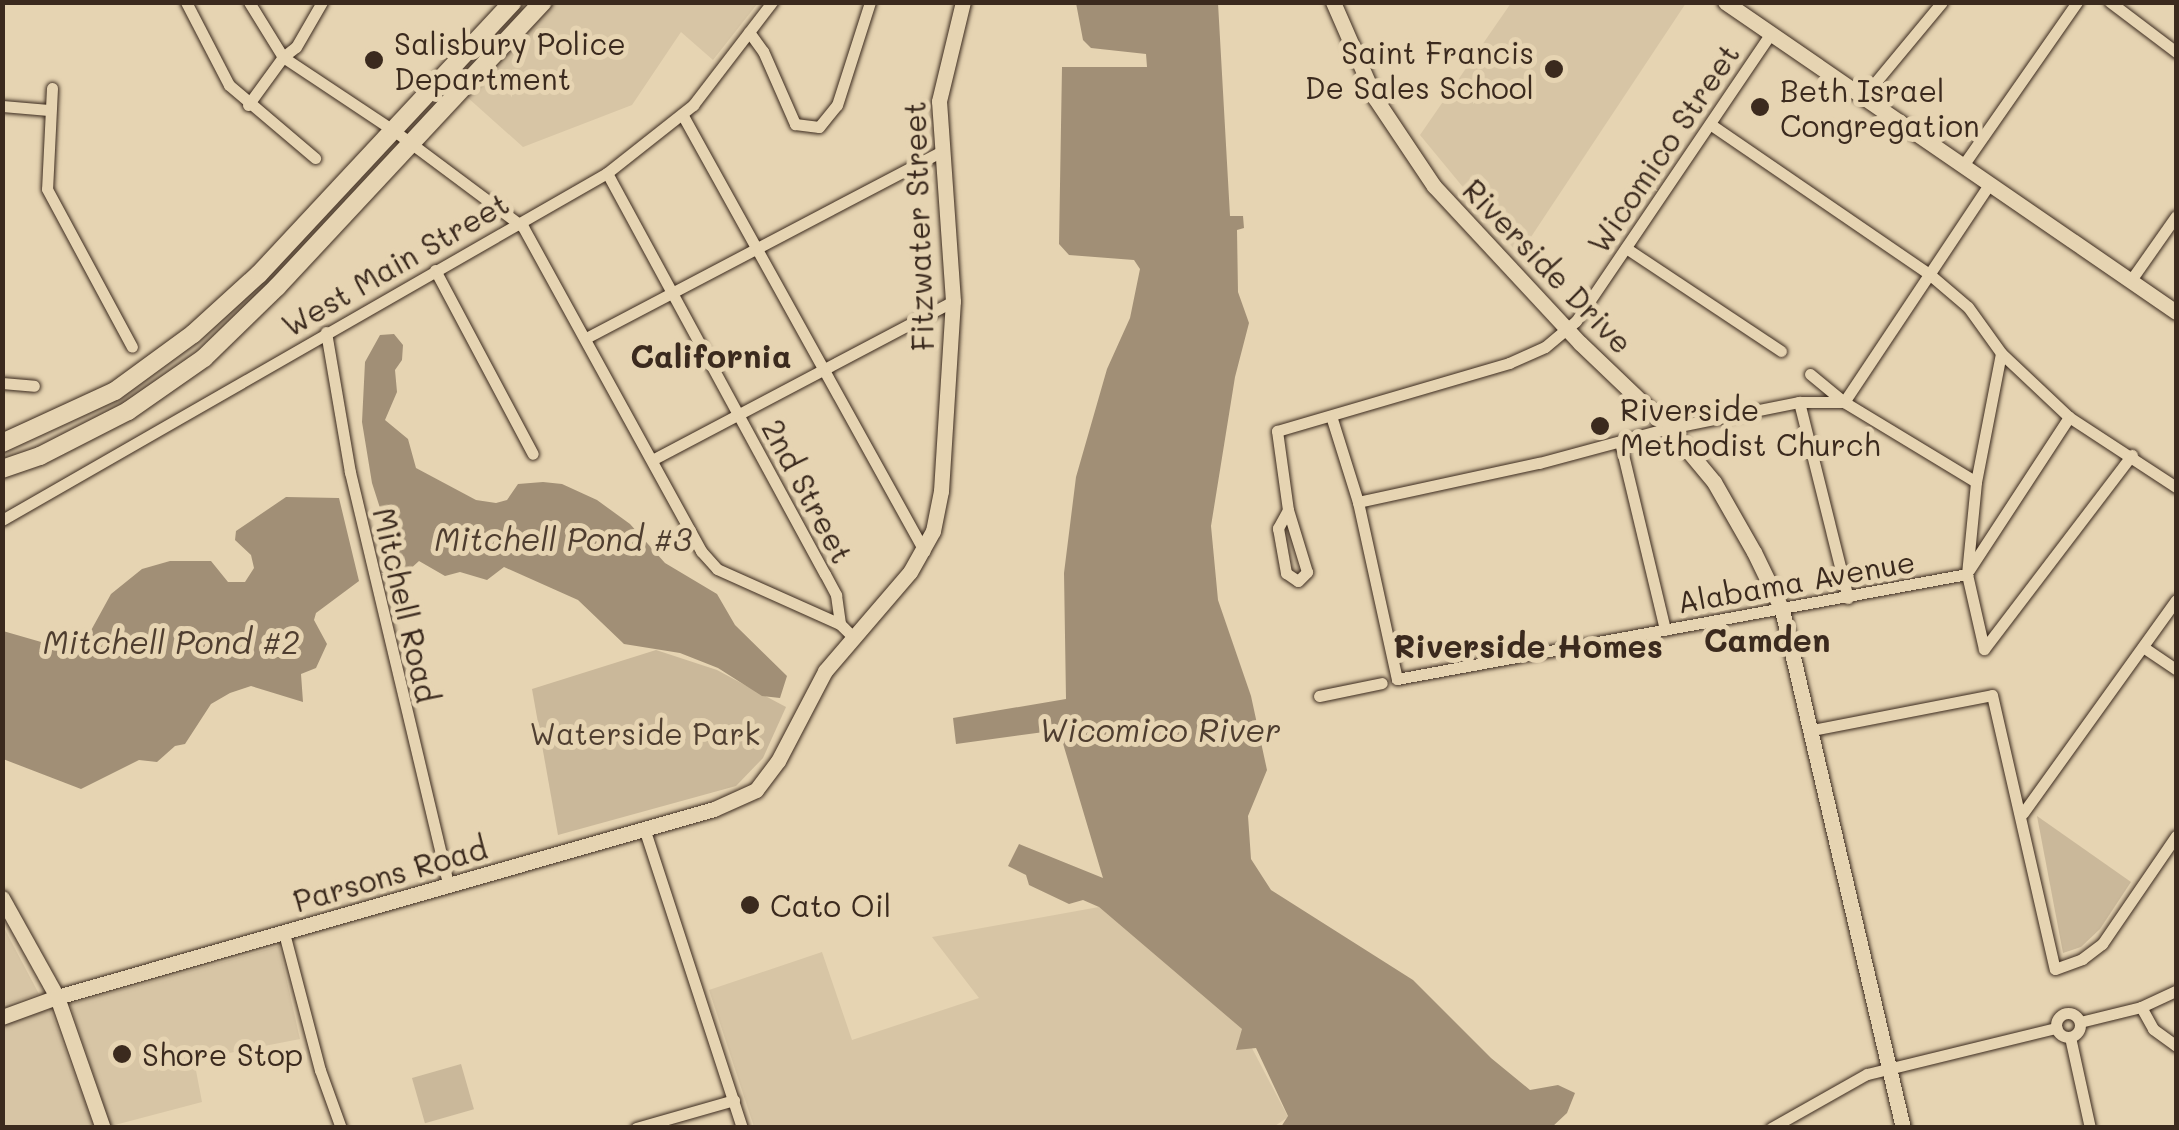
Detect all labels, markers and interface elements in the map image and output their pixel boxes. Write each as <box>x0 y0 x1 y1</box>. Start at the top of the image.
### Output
place label: Salisbury Police Department <box>394 25 626 96</box>
place label: Saint Francis De Sales School <box>1305 34 1534 104</box>
street label: Wicomico Street <box>1580 37 1746 259</box>
marker: Salisbury Police Department <box>363 49 385 71</box>
marker: Saint Francis De Sales School <box>1543 58 1565 80</box>
place label: Beth Israel Congregation <box>1780 72 1980 142</box>
marker: Beth Israel Congregation <box>1749 96 1771 118</box>
street label: Fitzwater Street <box>896 101 940 351</box>
street label: Riverside Drive <box>1456 171 1640 361</box>
street label: West Main Street <box>275 184 515 344</box>
district label: California <box>630 336 792 374</box>
place label: Riverside Methodist Church <box>1620 391 1880 462</box>
street label: 2nd Street <box>755 413 861 569</box>
marker: Riverside Methodist Church <box>1589 415 1611 437</box>
street label: Mitchell Road <box>366 504 446 706</box>
water label: Mitchell Pond #3 <box>434 519 692 557</box>
street label: Alabama Avenue <box>1674 542 1918 620</box>
district label: Camden <box>1704 620 1830 658</box>
water label: Mitchell Pond #2 <box>43 622 299 660</box>
district label: Riverside Homes <box>1393 626 1663 664</box>
water label: Wicomico River <box>1039 710 1281 748</box>
park label: Waterside Park <box>530 715 760 751</box>
street label: Parsons Road <box>289 829 491 919</box>
place label: Cato Oil <box>770 887 891 923</box>
marker: Cato Oil <box>739 894 761 916</box>
place label: Shore Stop <box>142 1036 303 1072</box>
marker: Shore Stop <box>111 1043 133 1065</box>

